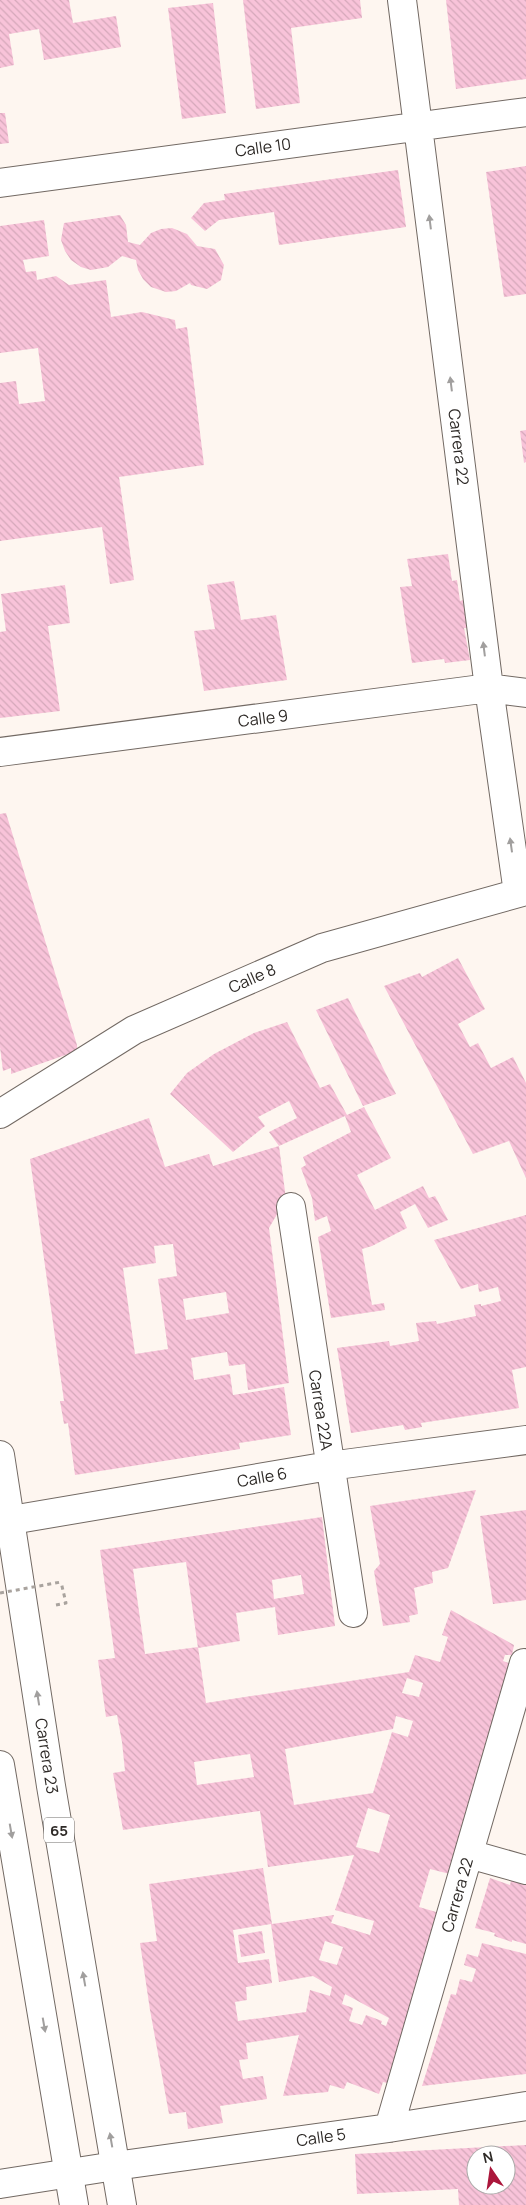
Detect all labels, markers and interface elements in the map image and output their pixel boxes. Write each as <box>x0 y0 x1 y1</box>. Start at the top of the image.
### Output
street label: Calle 10 <box>234 132 292 162</box>
one-way arrow <box>426 214 434 230</box>
one-way arrow <box>447 375 455 391</box>
street label: Carrera 22 <box>443 408 475 486</box>
one-way arrow <box>480 641 488 657</box>
street label: Calle 9 <box>237 704 289 732</box>
one-way arrow <box>507 836 515 852</box>
street label: Calle 8 <box>225 958 279 998</box>
street label: Carrea 22A <box>304 1368 338 1452</box>
street label: Calle 6 <box>235 1462 289 1492</box>
one-way arrow <box>33 1690 41 1706</box>
street label: Carrera 23 <box>30 1716 64 1796</box>
road number: 65 <box>44 1818 74 1842</box>
one-way arrow <box>7 1823 15 1839</box>
street label: Carrera 22 <box>436 1855 478 1935</box>
one-way arrow <box>79 1971 87 1987</box>
one-way arrow <box>40 2018 48 2034</box>
street label: Calle 5 <box>295 2123 347 2151</box>
one-way arrow <box>106 2131 114 2147</box>
north arrow <box>466 2145 516 2195</box>
text: N <box>481 2146 495 2167</box>

